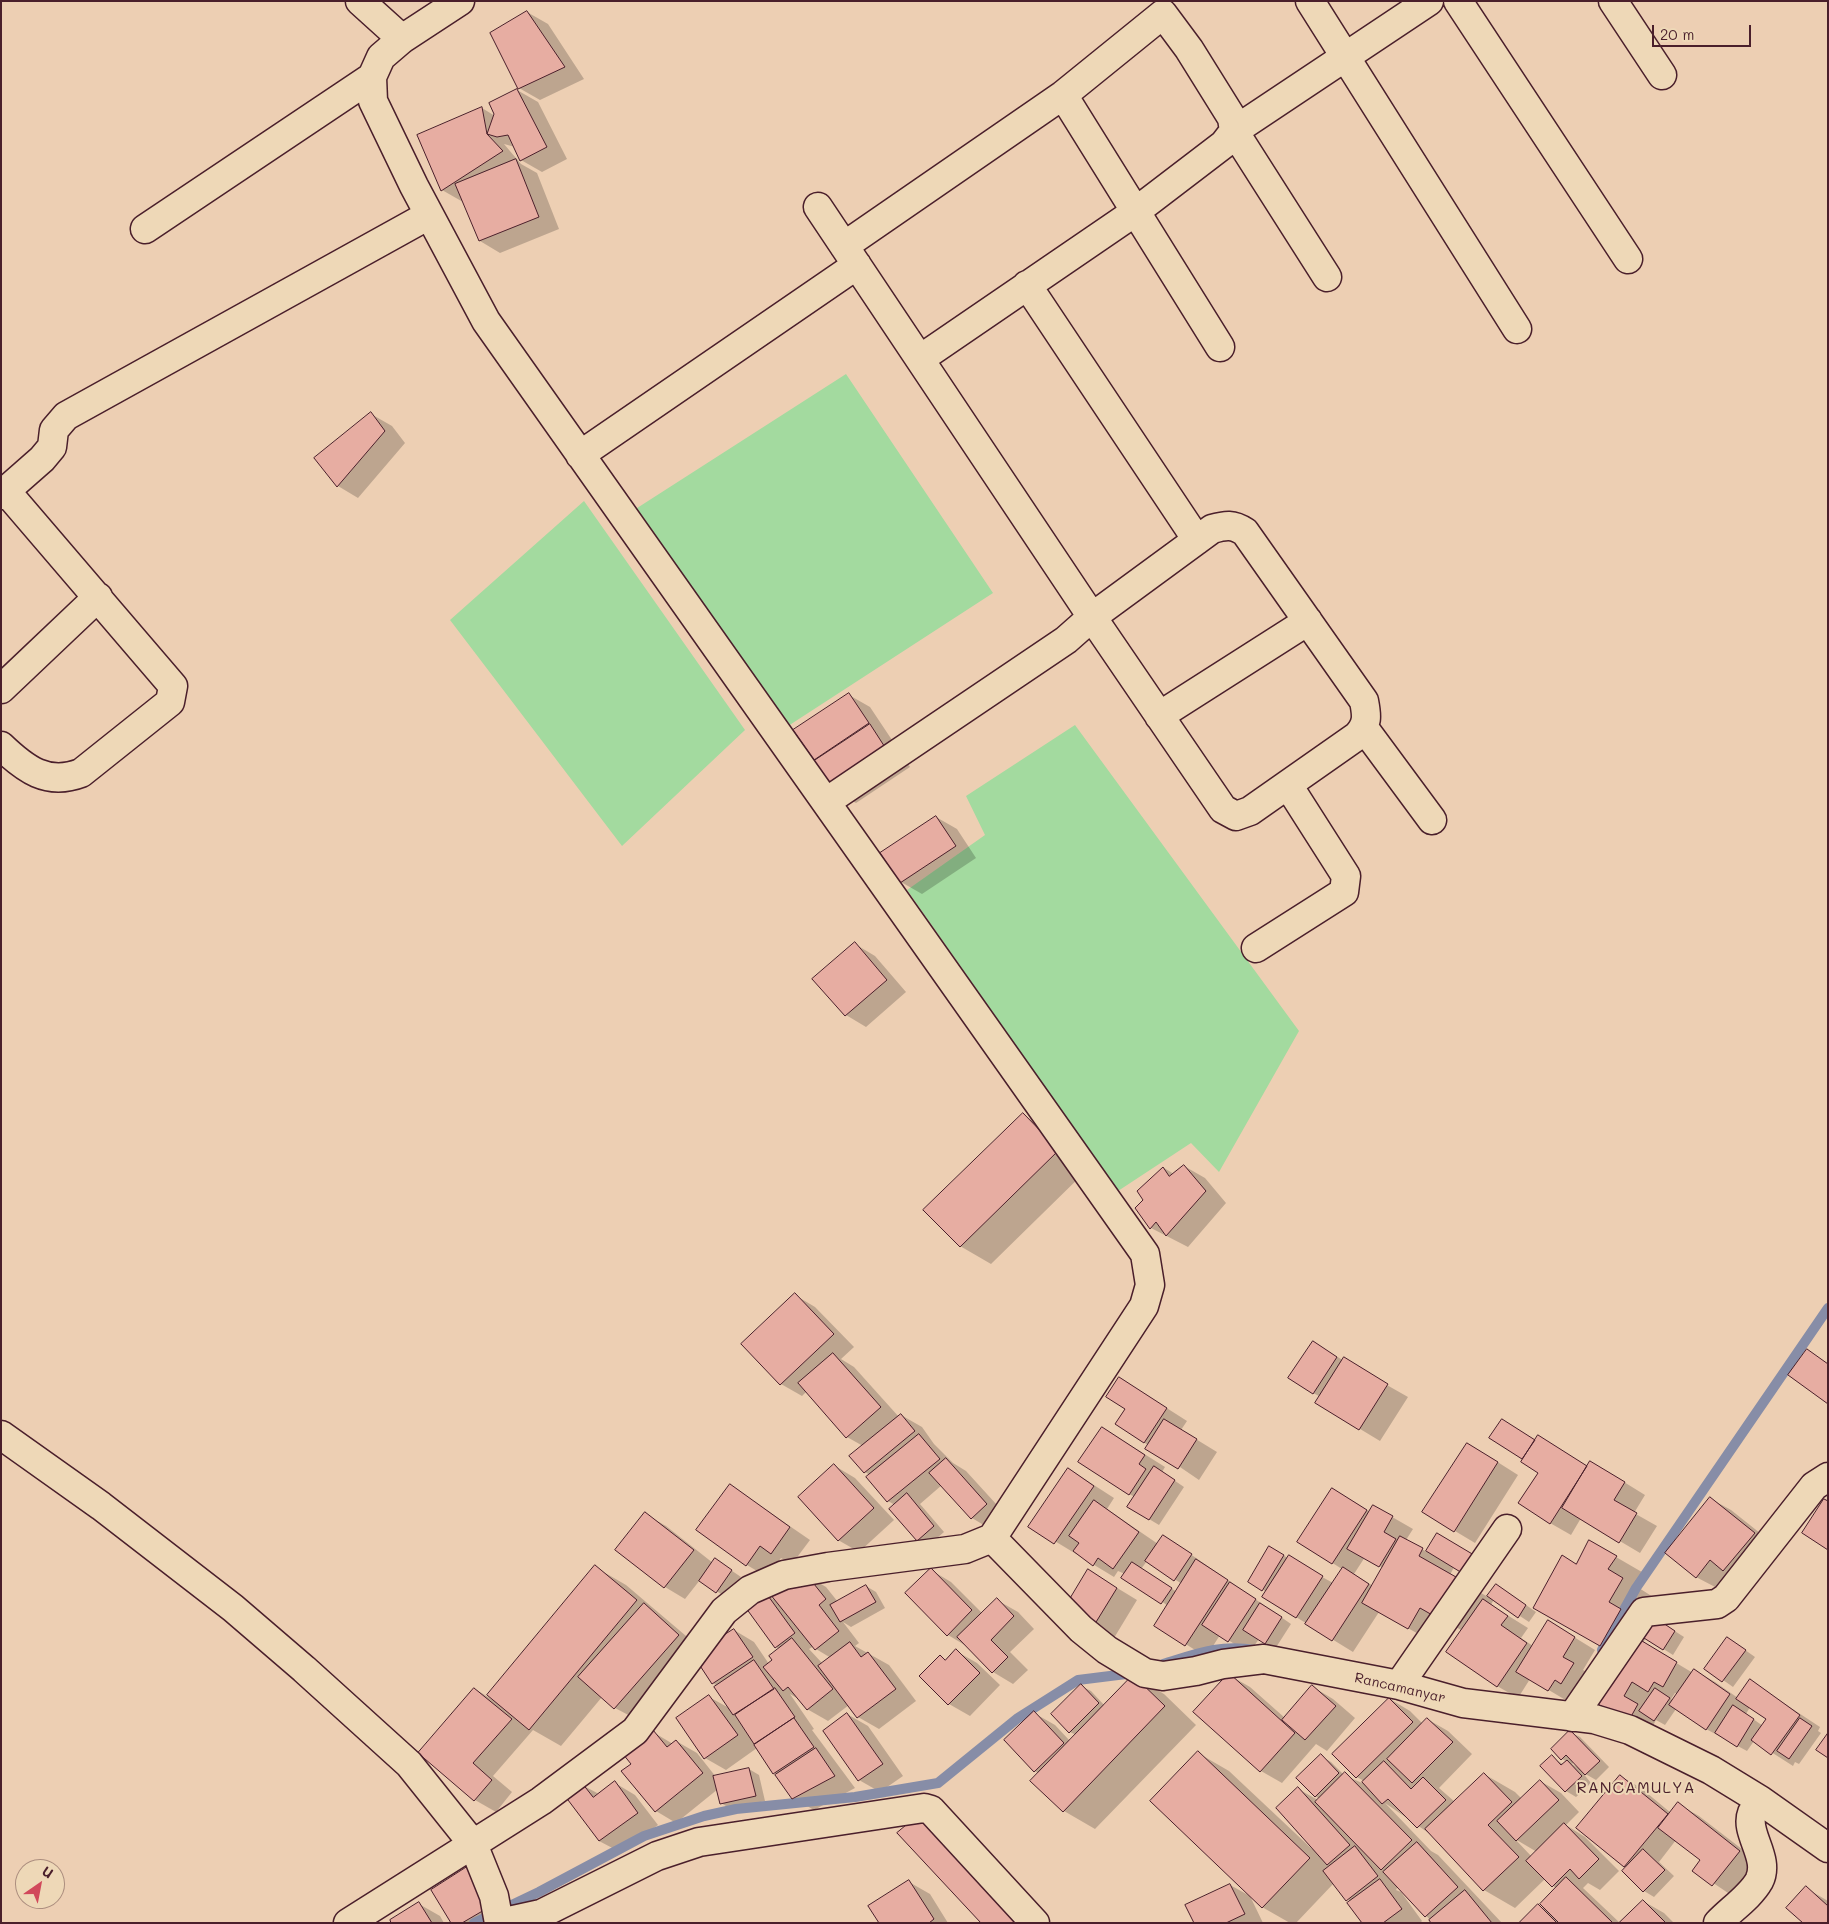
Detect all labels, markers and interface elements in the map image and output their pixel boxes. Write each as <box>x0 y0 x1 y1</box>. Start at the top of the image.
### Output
scale bar <box>1654 15 1753 47</box>
text: 20 m <box>1660 24 1694 44</box>
street label: Rancamanyar <box>1353 1669 1447 1707</box>
district label: RANCAMULYA <box>1575 1778 1697 1798</box>
north arrow <box>15 1859 65 1909</box>
text: U <box>39 1861 57 1882</box>

